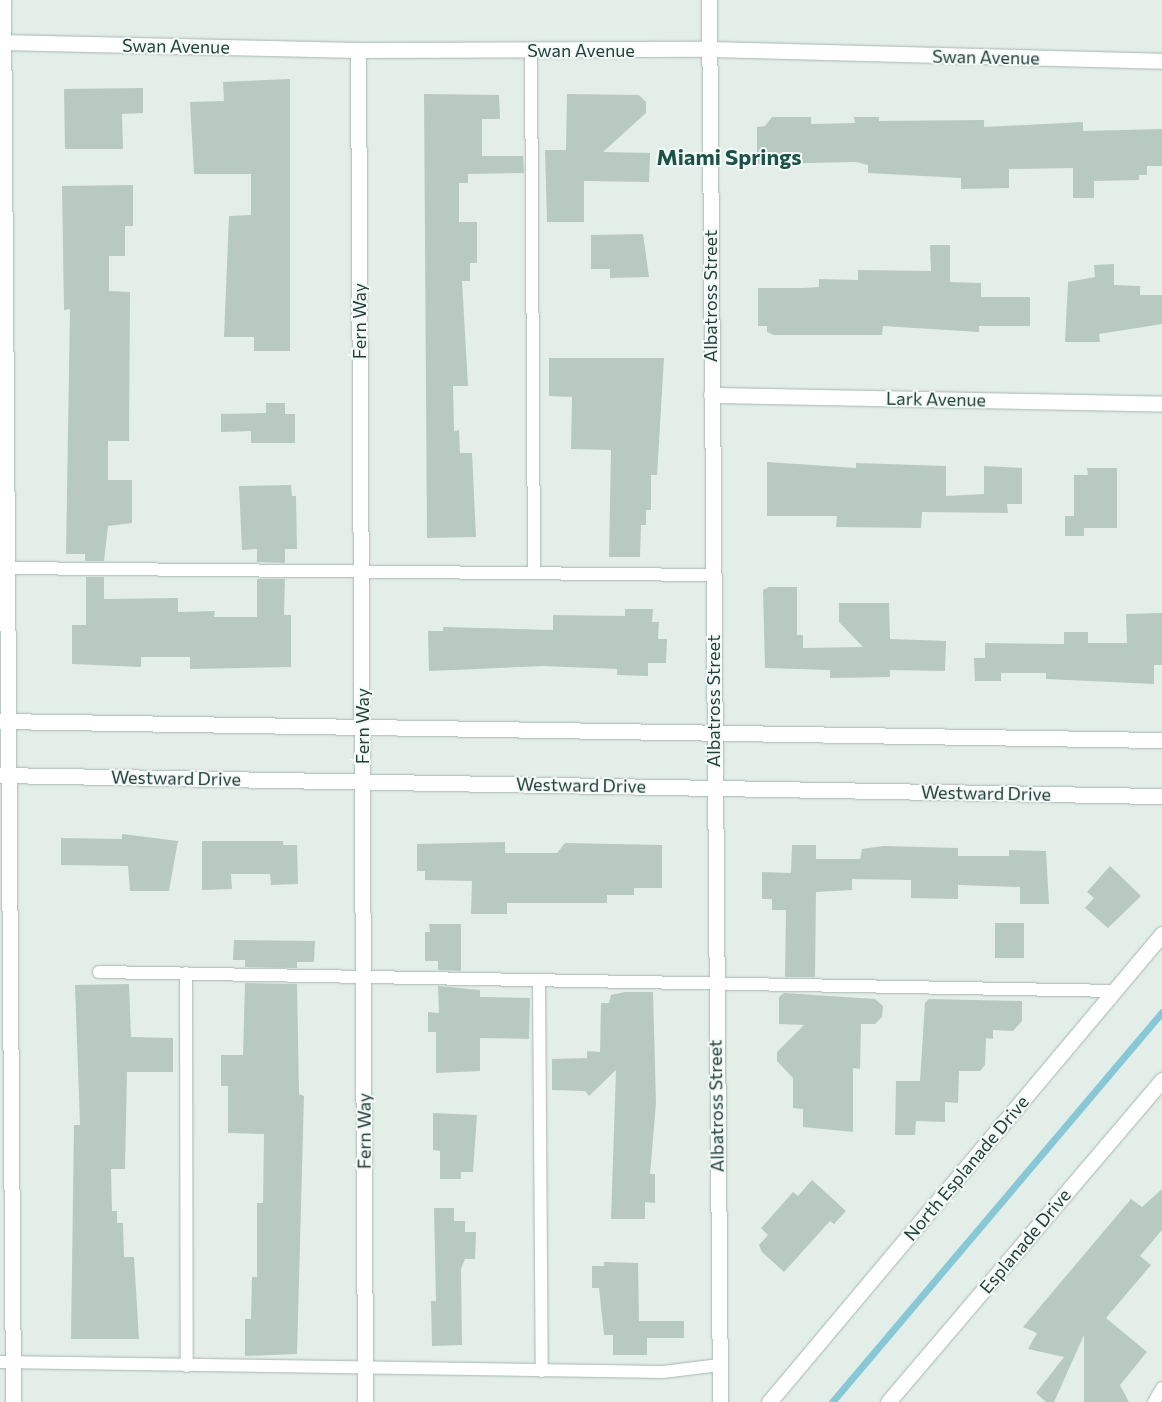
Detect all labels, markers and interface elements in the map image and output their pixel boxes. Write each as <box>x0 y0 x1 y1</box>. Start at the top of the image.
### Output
street label: Swan Avenue <box>122 34 230 58</box>
street label: Swan Avenue <box>527 39 635 61</box>
street label: Swan Avenue <box>932 45 1040 69</box>
district label: Miami Springs <box>657 144 801 170</box>
street label: Albatross Street <box>699 230 721 362</box>
street label: Fern Way <box>348 283 370 359</box>
street label: Lark Avenue <box>886 387 986 411</box>
street label: Albatross Street <box>702 635 724 767</box>
street label: Fern Way <box>351 688 373 764</box>
street label: Westward Drive <box>111 766 241 790</box>
street label: Westward Drive <box>516 773 646 797</box>
street label: Westward Drive <box>921 781 1051 805</box>
street label: Albatross Street <box>704 1040 728 1172</box>
street label: North Esplanade Drive <box>899 1091 1033 1245</box>
street label: Fern Way <box>353 1093 375 1169</box>
street label: Esplanade Drive <box>975 1184 1075 1298</box>

